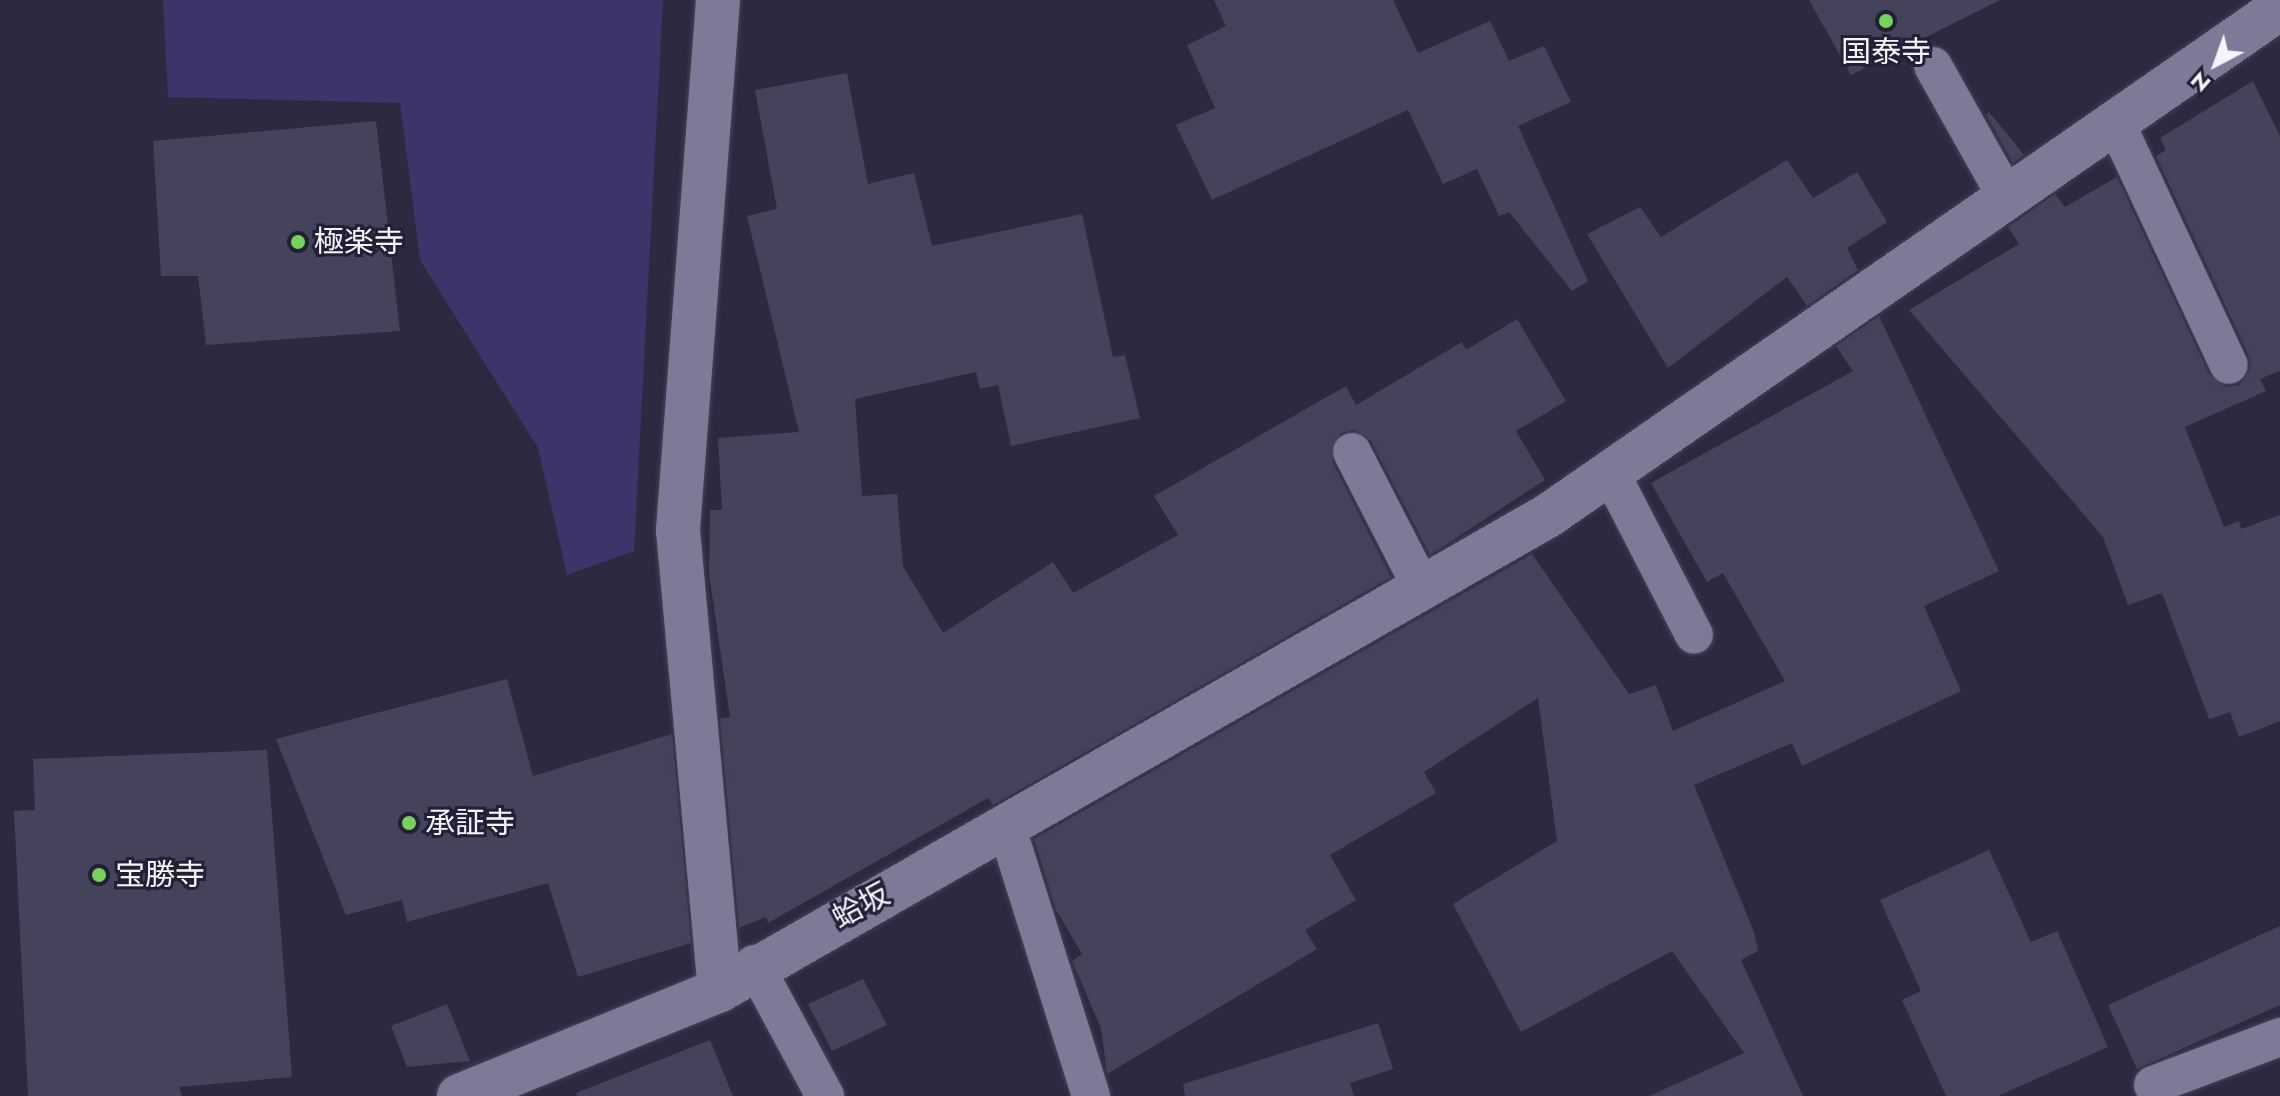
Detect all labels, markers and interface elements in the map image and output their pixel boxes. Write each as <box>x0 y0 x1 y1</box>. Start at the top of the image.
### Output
marker: 国泰寺 <box>1877 12 1895 30</box>
north arrow <box>2176 24 2256 104</box>
place label: 国泰寺 <box>1841 34 1931 70</box>
text: N <box>2183 64 2217 100</box>
place label: 極楽寺 <box>314 224 404 260</box>
marker: 極楽寺 <box>289 233 307 251</box>
place label: 承証寺 <box>425 805 515 841</box>
marker: 承証寺 <box>400 814 418 832</box>
place label: 宝勝寺 <box>115 857 205 893</box>
marker: 宝勝寺 <box>90 866 108 884</box>
street label: 蛤坂 <box>826 876 896 936</box>

